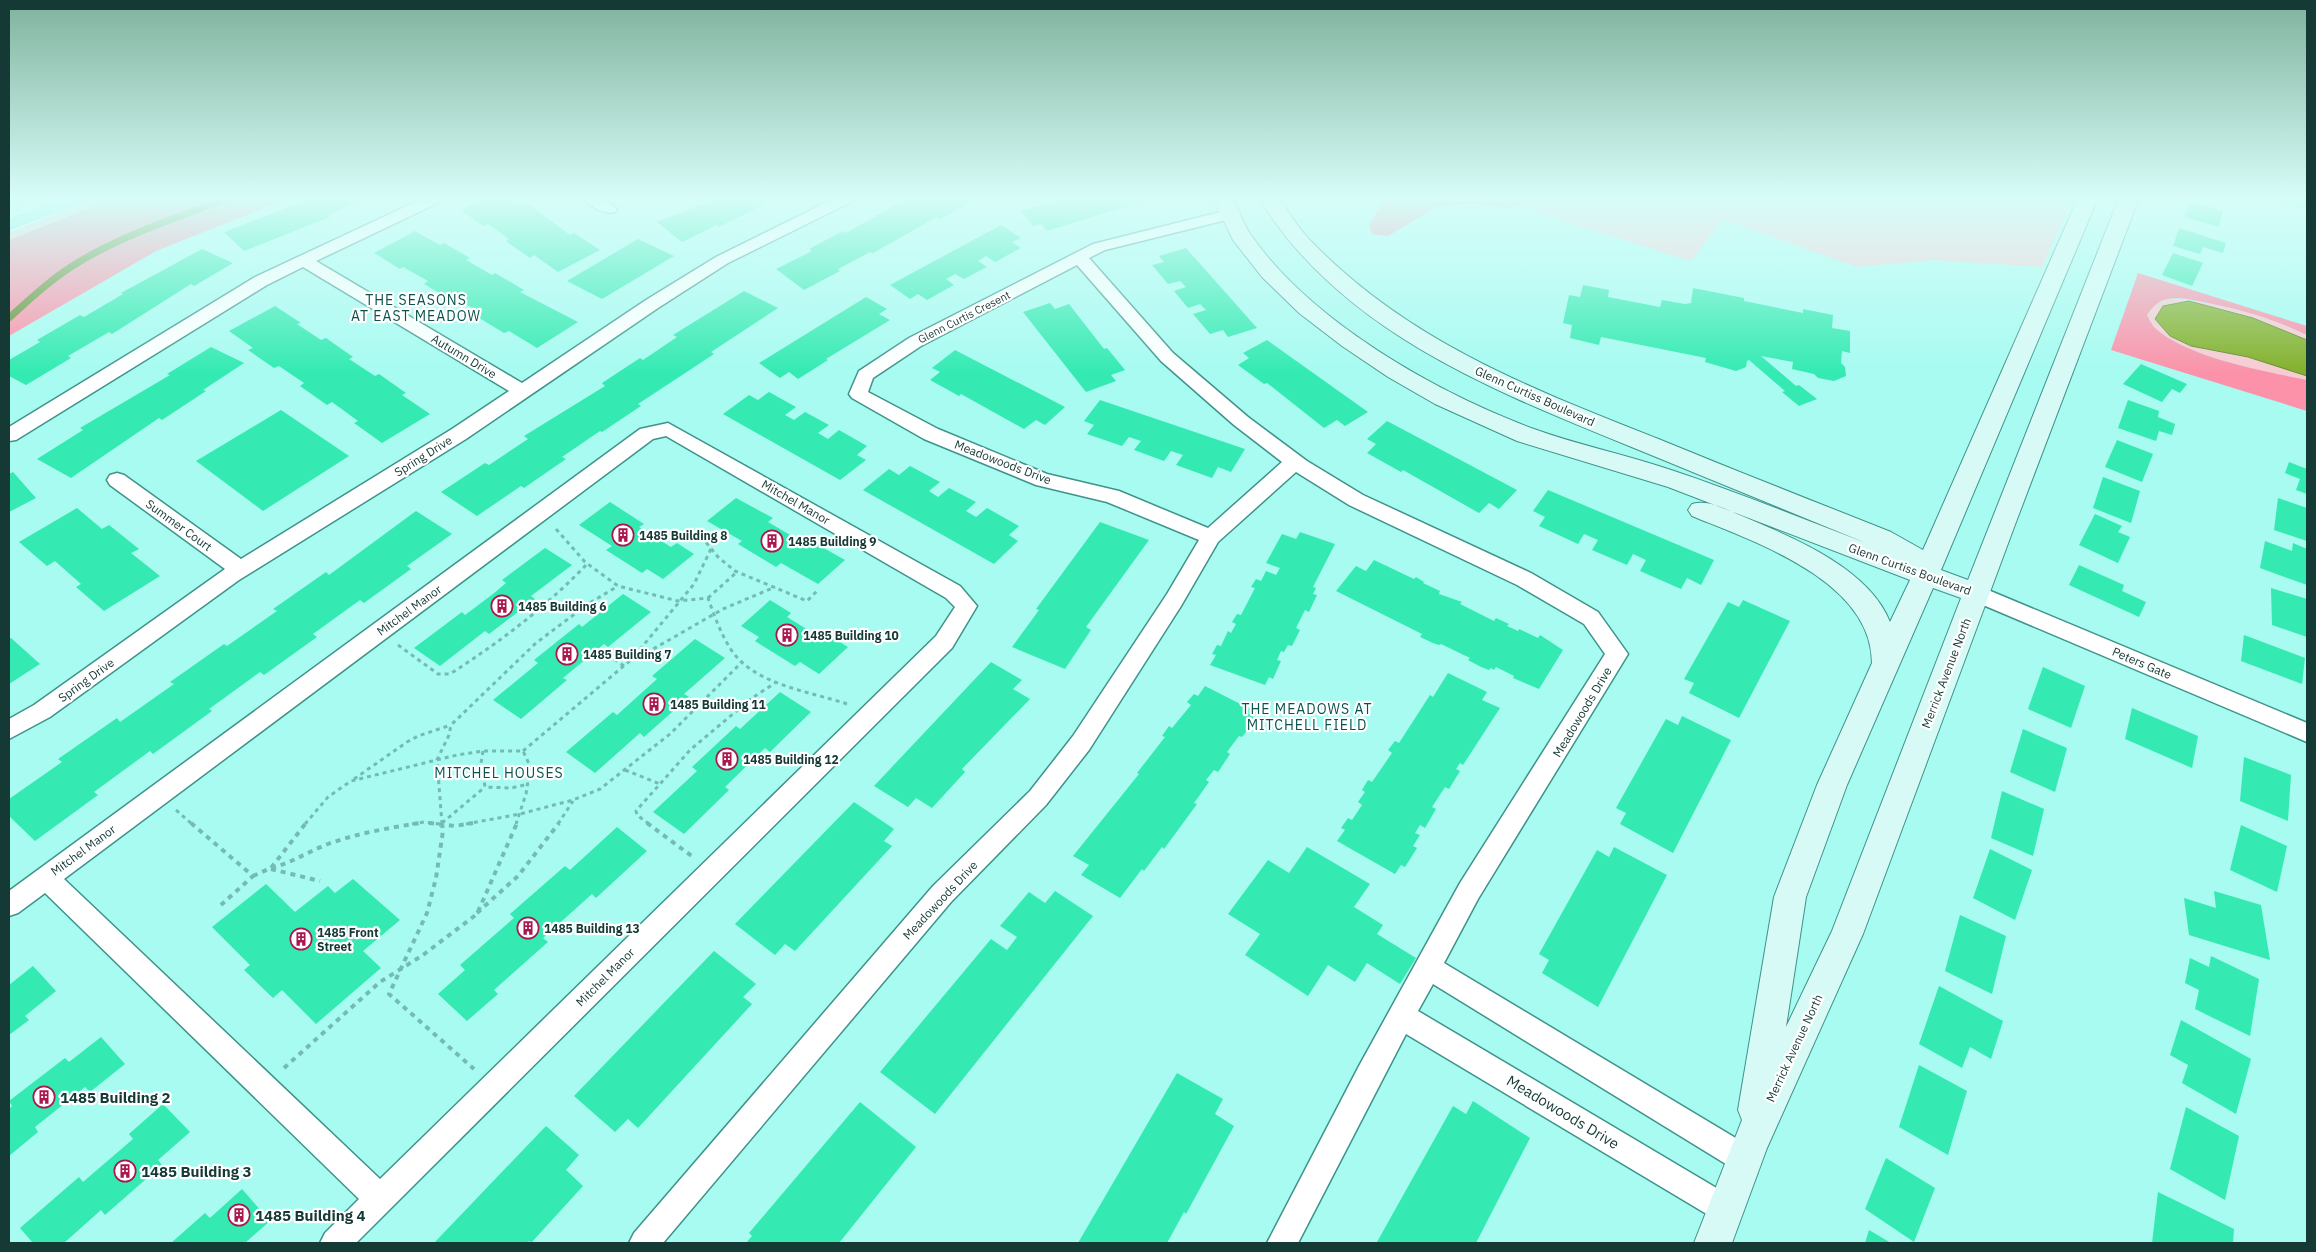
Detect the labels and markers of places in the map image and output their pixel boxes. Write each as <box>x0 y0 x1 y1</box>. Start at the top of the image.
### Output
building icon: 1485 Building 8 <box>611 523 635 547</box>
place label: 1485 Building 8 <box>639 528 727 543</box>
building icon: 1485 Building 9 <box>760 529 784 553</box>
place label: 1485 Building 9 <box>788 534 876 549</box>
building icon: 1485 Building 6 <box>490 594 514 618</box>
place label: 1485 Building 6 <box>518 599 606 614</box>
building icon: 1485 Building 10 <box>775 623 799 647</box>
place label: 1485 Building 10 <box>803 628 899 643</box>
building icon: 1485 Building 7 <box>555 642 579 666</box>
place label: 1485 Building 7 <box>583 647 671 662</box>
building icon: 1485 Building 11 <box>642 692 666 716</box>
place label: 1485 Building 11 <box>670 697 766 712</box>
building icon: 1485 Building 12 <box>715 747 739 771</box>
place label: 1485 Building 12 <box>743 752 839 767</box>
building icon: 1485 Building 13 <box>516 916 540 940</box>
place label: 1485 Building 13 <box>544 921 640 936</box>
place label: 1485 Front Street <box>317 925 379 954</box>
building icon: 1485 Front Street <box>289 927 313 951</box>
building icon: 1485 Building 2 <box>32 1085 56 1109</box>
place label: 1485 Building 2 <box>60 1088 171 1107</box>
building icon: 1485 Building 3 <box>113 1159 137 1183</box>
place label: 1485 Building 3 <box>141 1162 252 1181</box>
building icon: 1485 Building 4 <box>227 1203 251 1227</box>
place label: 1485 Building 4 <box>255 1206 366 1225</box>

